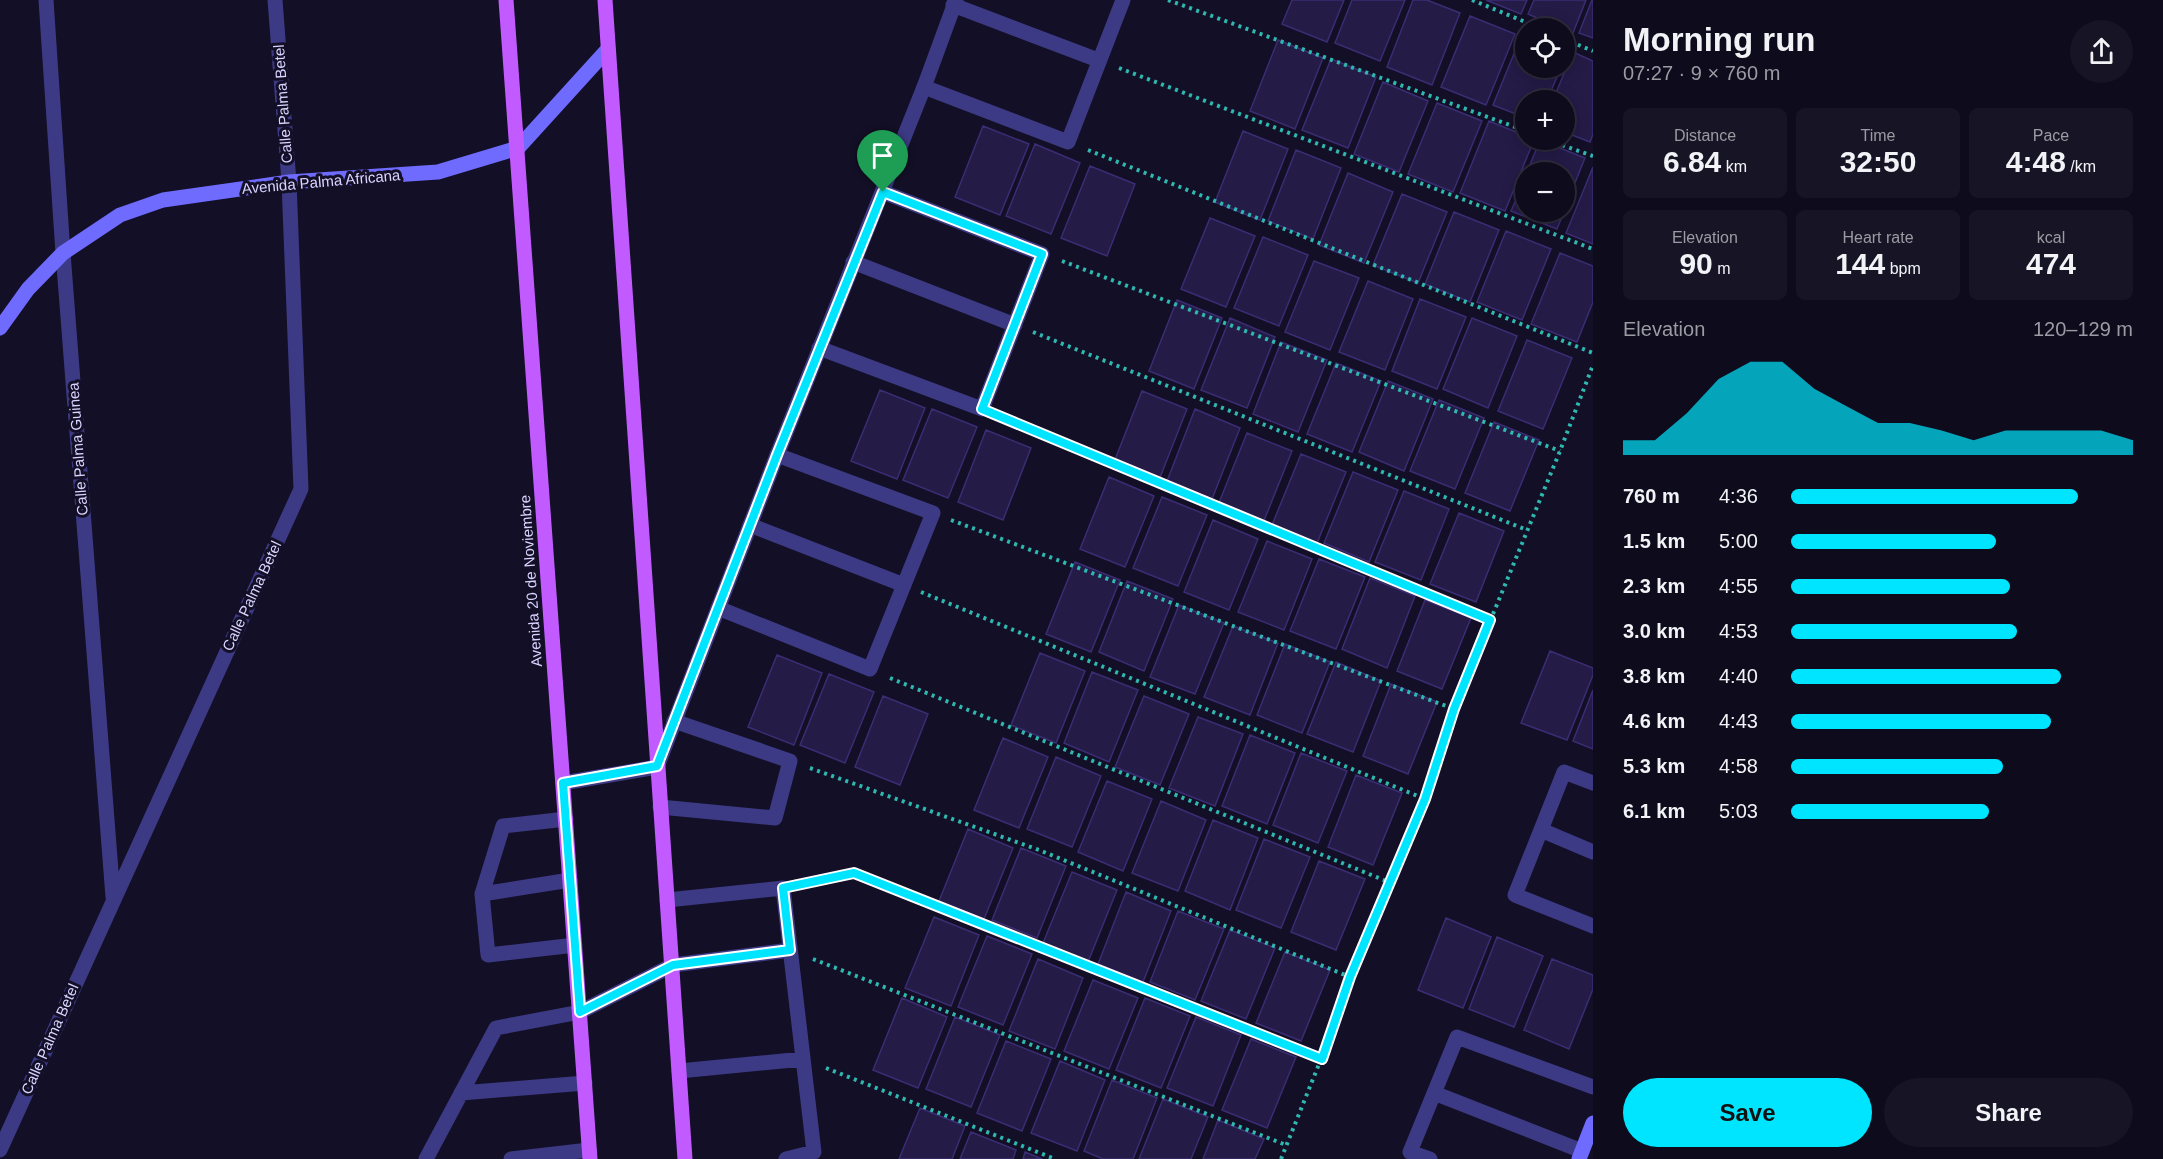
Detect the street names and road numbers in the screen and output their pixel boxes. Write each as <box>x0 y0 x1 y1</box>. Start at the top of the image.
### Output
street label: Calle Palma Betel <box>270 44 295 164</box>
street label: Avenida Palma Africana <box>241 166 402 197</box>
street label: Calle Palma Guinea <box>64 381 91 516</box>
street label: Avenida 20 de Noviembre <box>516 494 545 668</box>
street label: Calle Palma Betel <box>219 538 284 653</box>
street label: Calle Palma Betel <box>18 981 82 1097</box>

